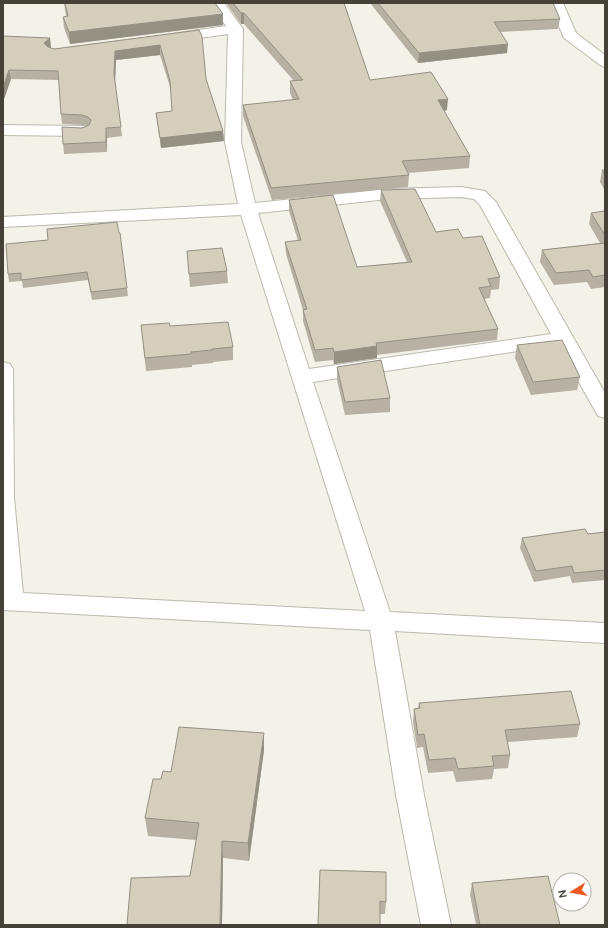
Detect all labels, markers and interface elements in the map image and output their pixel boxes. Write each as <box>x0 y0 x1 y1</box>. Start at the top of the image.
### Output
north arrow <box>552 872 592 912</box>
text: N <box>556 889 569 899</box>

